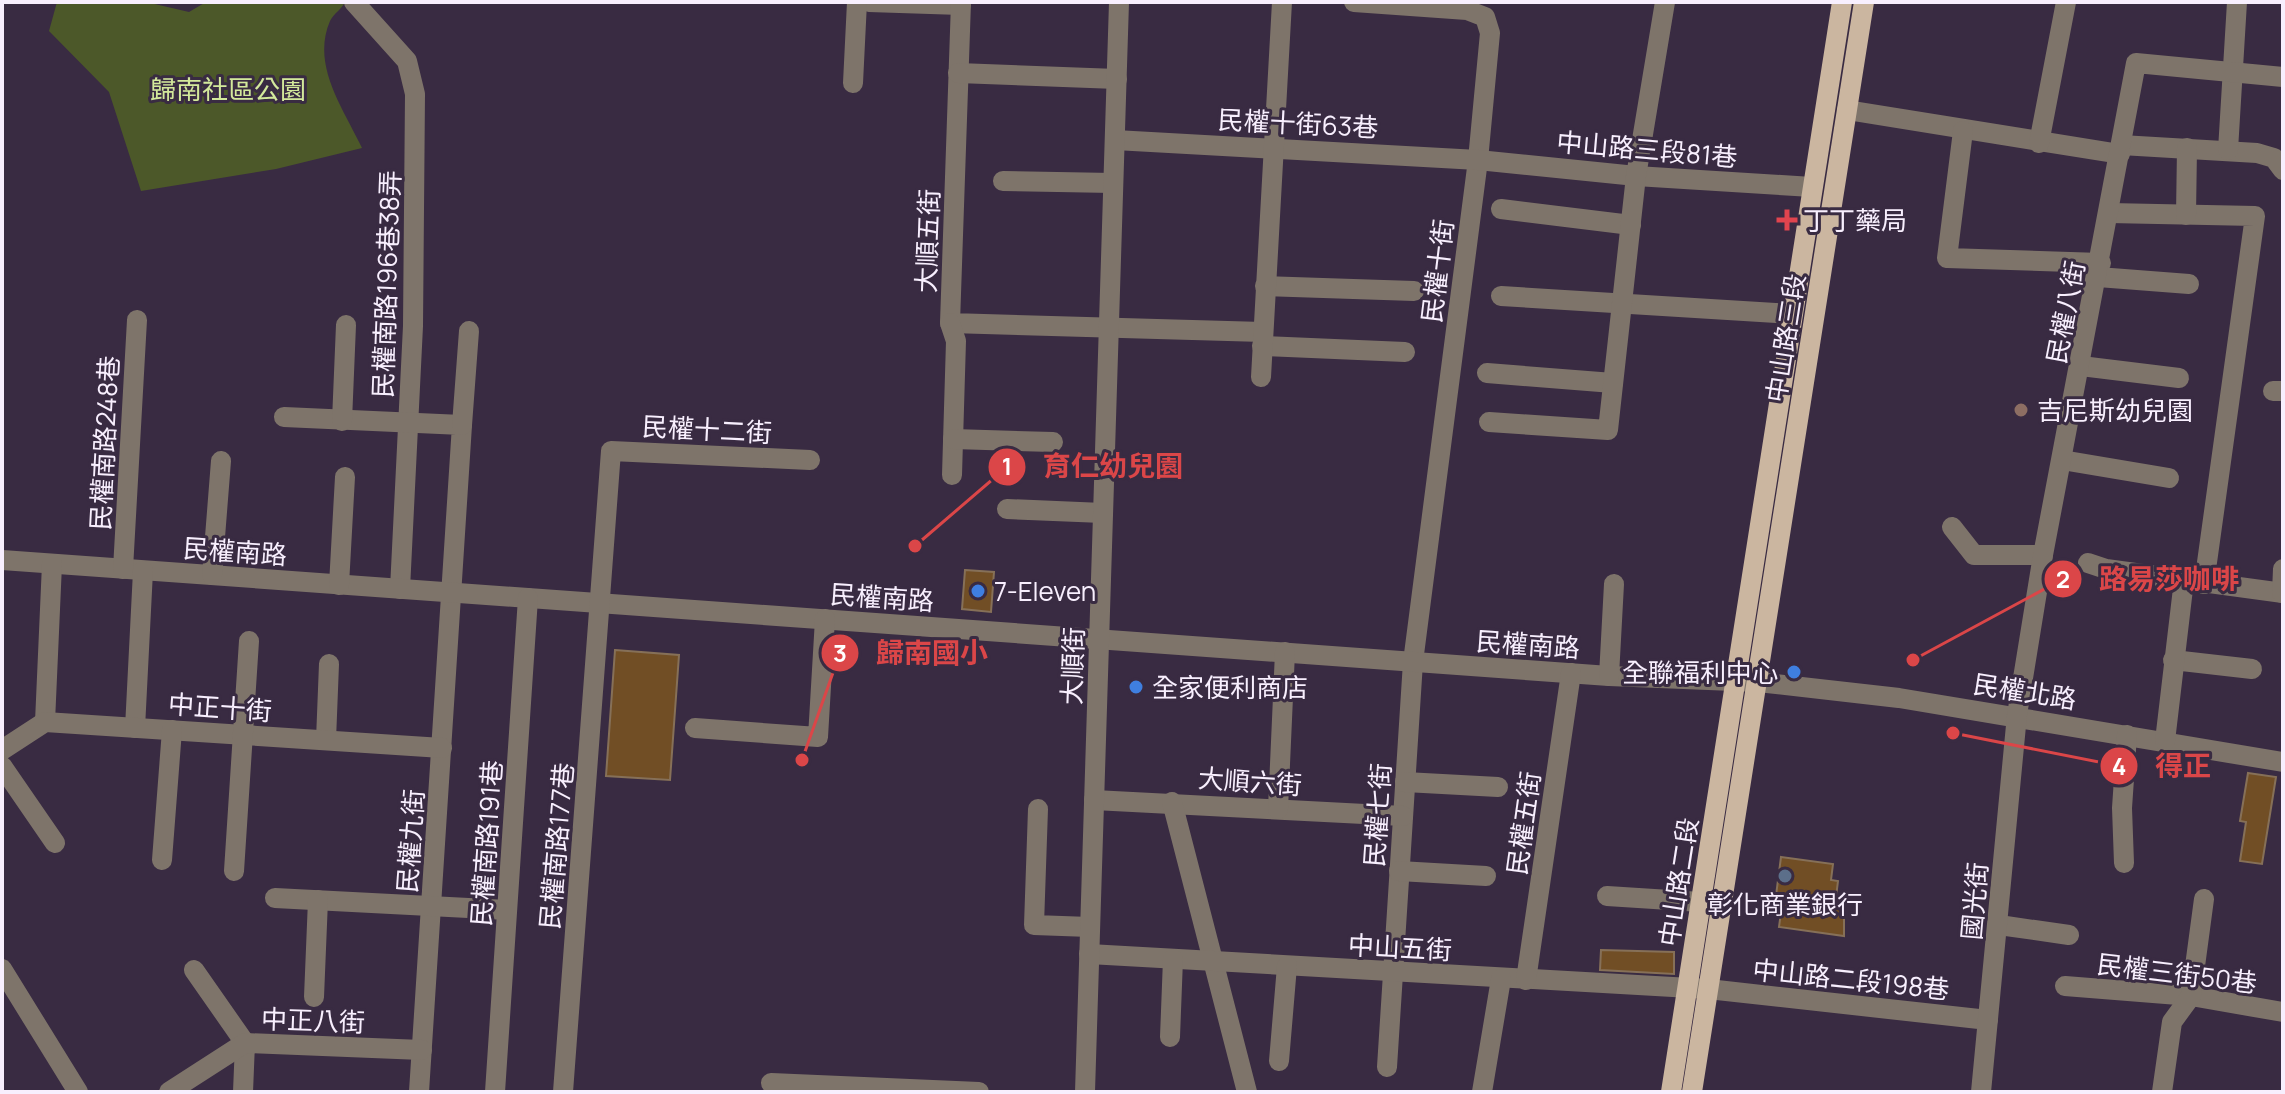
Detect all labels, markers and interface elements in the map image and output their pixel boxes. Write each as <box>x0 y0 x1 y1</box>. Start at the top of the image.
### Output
park label: 歸南社區公園 <box>150 71 306 107</box>
street label: 民權十街63巷 <box>1217 101 1379 145</box>
street label: 中山路三段81巷 <box>1555 123 1739 175</box>
street label: 民權南路196巷38弄 <box>364 169 408 399</box>
street label: 大順五街 <box>907 188 947 294</box>
place label: 丁丁藥局 <box>1803 202 1907 238</box>
marker: 丁丁藥局 <box>1778 211 1796 229</box>
street label: 民權十街 <box>1413 217 1461 325</box>
street label: 民權八街 <box>2037 258 2093 366</box>
street label: 中山路三段 <box>1757 271 1813 405</box>
street label: 民權南路248巷 <box>81 355 127 531</box>
place label: 吉尼斯幼兒園 <box>2037 392 2193 428</box>
marker: 吉尼斯幼兒園 <box>2012 401 2030 419</box>
street label: 民權十二街 <box>641 408 773 450</box>
callout: 育仁幼兒園 <box>987 441 1199 493</box>
text: 育仁幼兒園 <box>1043 446 1183 484</box>
text: 1 <box>1002 449 1012 482</box>
street label: 民權南路 <box>182 529 288 573</box>
callout: 路易莎咖啡 <box>2043 553 2255 605</box>
text: 路易莎咖啡 <box>2099 559 2239 597</box>
text: 2 <box>2056 562 2070 595</box>
place label: 7-Eleven <box>994 573 1096 609</box>
street label: 民權南路 <box>829 575 935 619</box>
marker: 7-Eleven <box>969 582 987 600</box>
street label: 民權南路 <box>1475 622 1581 666</box>
street label: 大順街 <box>1053 626 1091 706</box>
callout: 歸南國小 <box>820 627 1004 679</box>
text: 歸南國小 <box>876 633 988 671</box>
text: 3 <box>833 636 847 669</box>
place label: 全聯福利中心 <box>1622 654 1778 690</box>
marker: 全聯福利中心 <box>1785 663 1803 681</box>
street label: 民權北路 <box>1971 665 2079 717</box>
place label: 全家便利商店 <box>1152 669 1308 705</box>
marker: 全家便利商店 <box>1127 678 1145 696</box>
street label: 中正十街 <box>167 685 273 729</box>
callout: 得正 <box>2099 740 2227 792</box>
text: 得正 <box>2155 746 2211 784</box>
text: 4 <box>2112 749 2126 782</box>
street label: 民權南路191巷 <box>462 759 510 927</box>
street label: 大順六街 <box>1197 759 1303 803</box>
street label: 民權南路177巷 <box>531 761 581 931</box>
street label: 民權七街 <box>1355 762 1399 868</box>
street label: 民權五街 <box>1498 769 1548 877</box>
street label: 民權九街 <box>388 788 432 894</box>
street label: 中山路二段 <box>1650 815 1706 949</box>
street label: 國光街 <box>1953 861 1995 941</box>
marker: 彰化商業銀行 <box>1776 867 1794 885</box>
place label: 彰化商業銀行 <box>1707 886 1863 922</box>
street label: 中山五街 <box>1347 926 1453 968</box>
street label: 民權三街50巷 <box>2095 945 2259 1001</box>
street label: 中山路二段198巷 <box>1751 951 1951 1007</box>
street label: 中正八街 <box>260 1000 366 1040</box>

